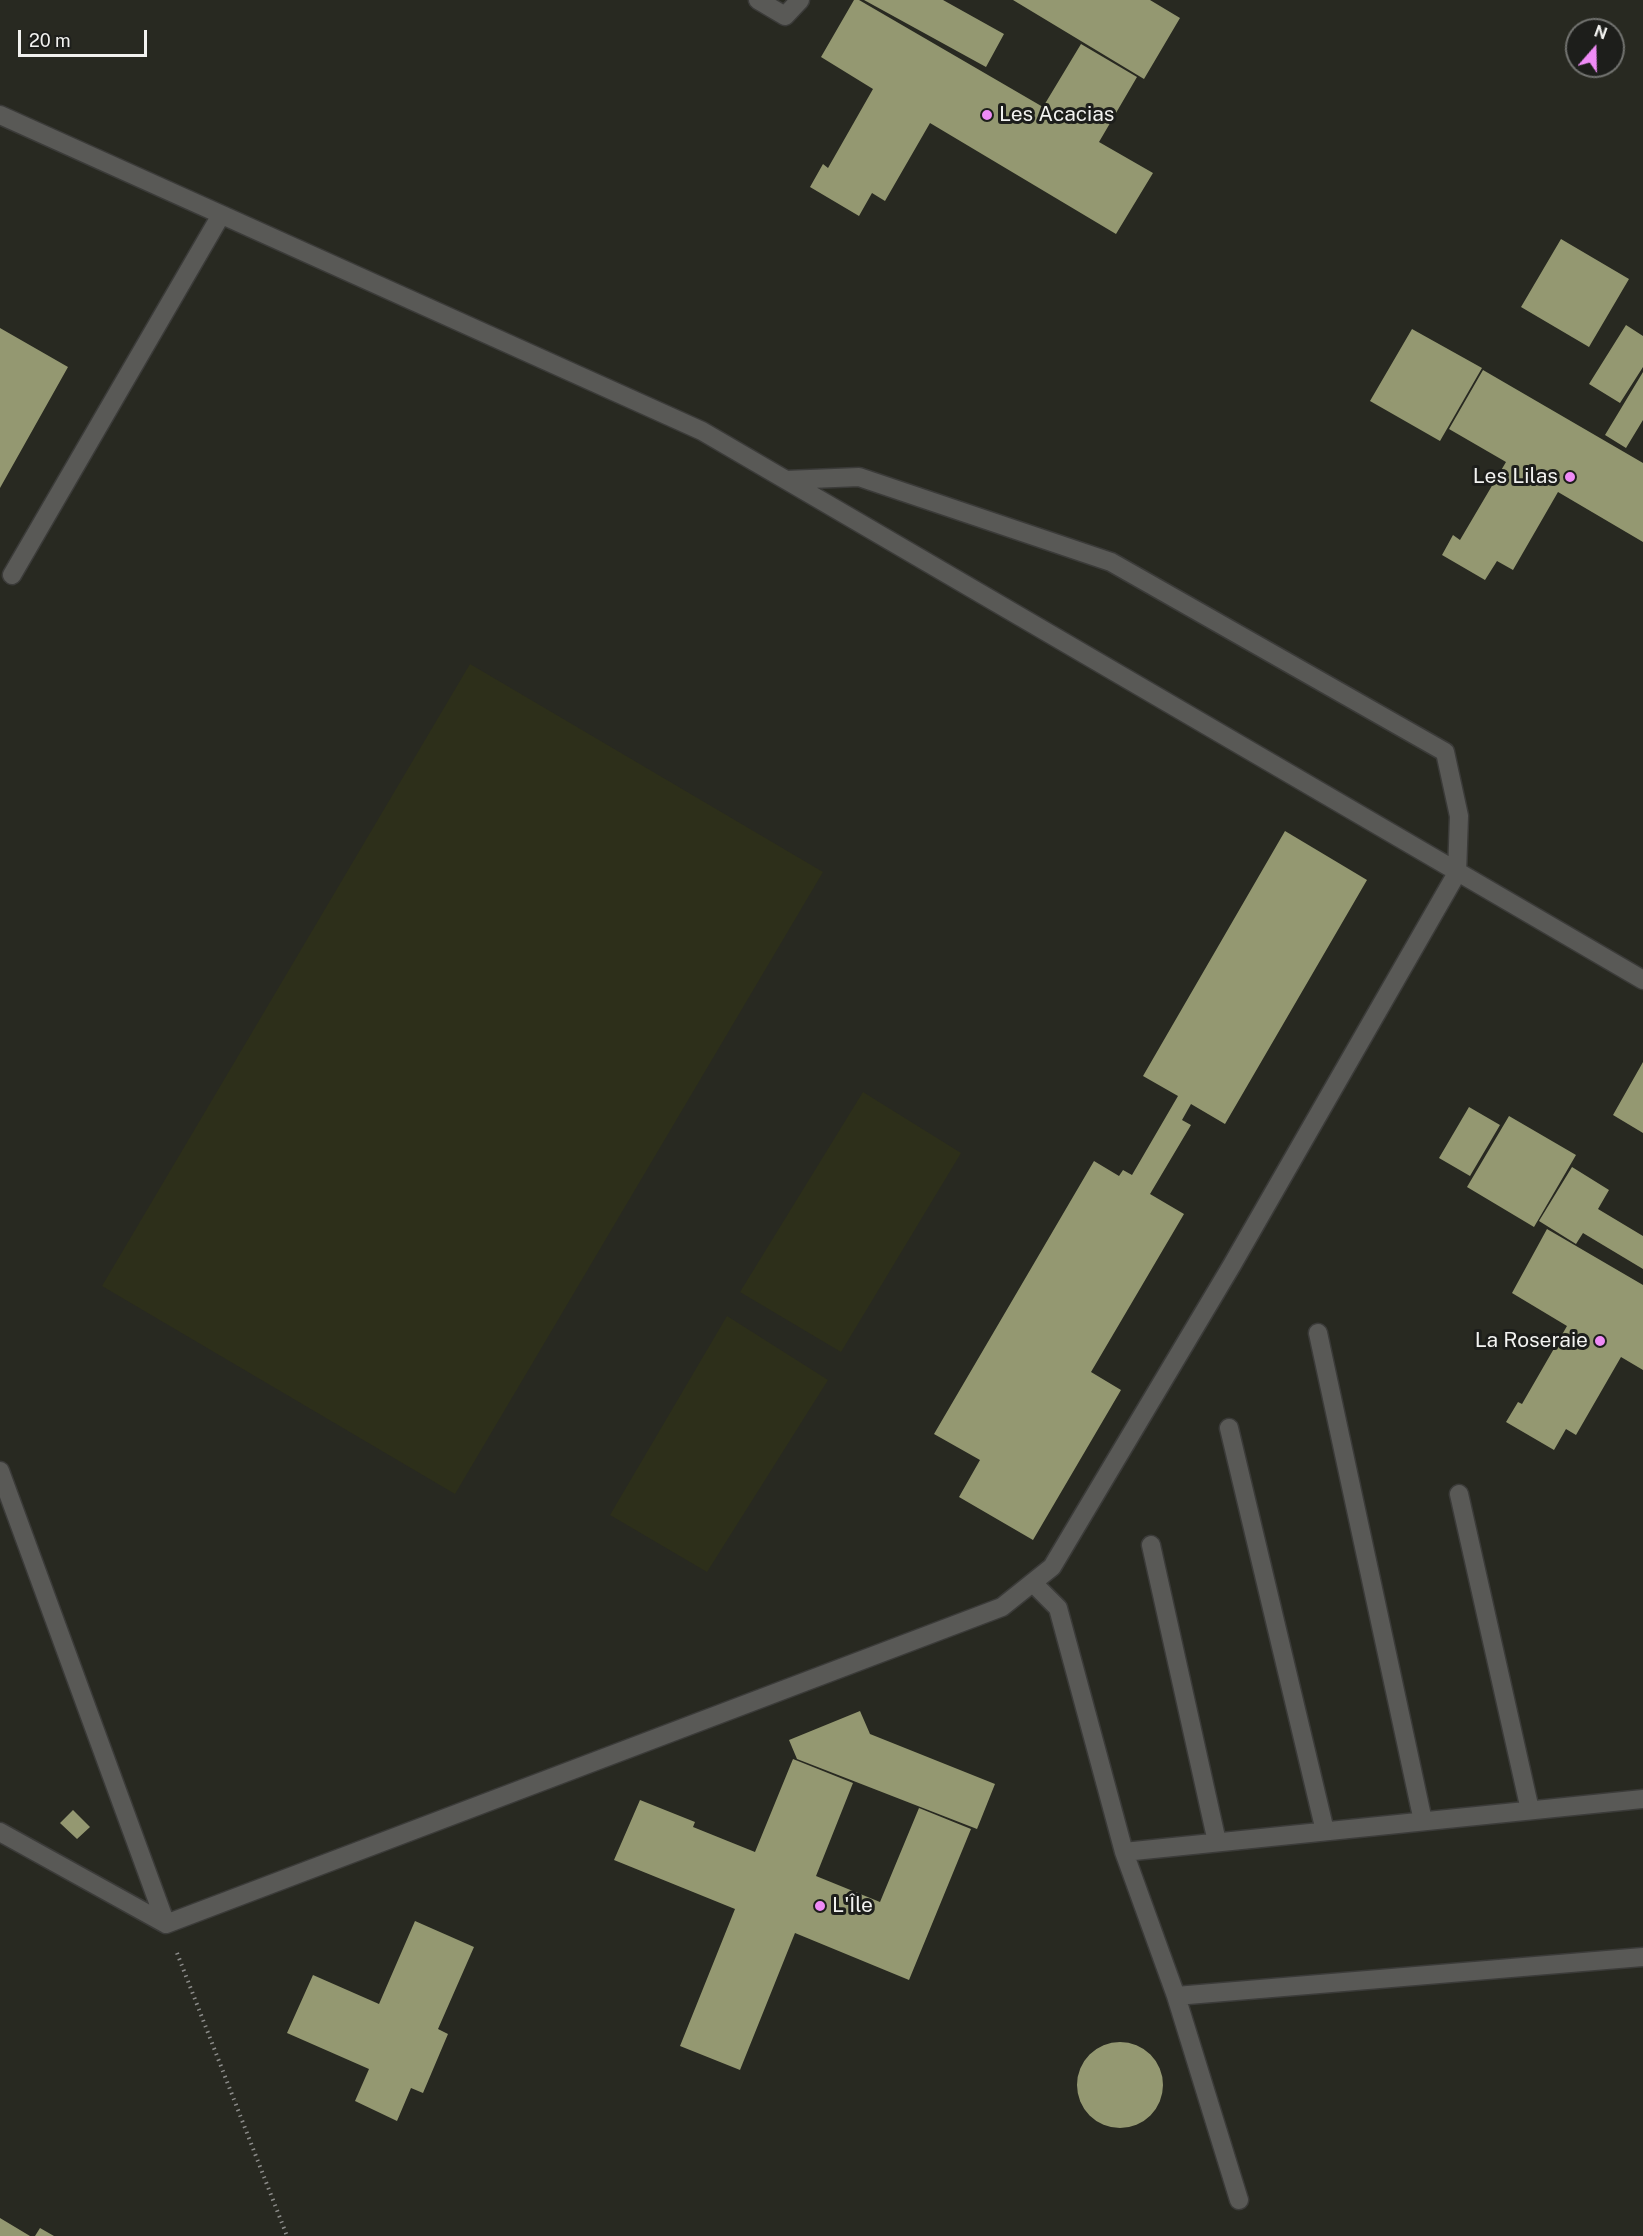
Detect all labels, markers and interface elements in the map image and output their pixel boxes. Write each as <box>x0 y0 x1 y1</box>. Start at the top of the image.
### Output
scale bar <box>21 18 150 56</box>
north arrow <box>1565 18 1625 78</box>
text: N <box>1592 21 1610 44</box>
text: 20 m <box>29 30 71 51</box>
place label: Les Acacias <box>999 102 1114 128</box>
marker: Les Acacias <box>980 108 994 122</box>
place label: Les Lilas <box>1473 464 1558 490</box>
marker: Les Lilas <box>1563 470 1577 484</box>
place label: La Roseraie <box>1475 1328 1588 1354</box>
marker: La Roseraie <box>1593 1334 1607 1348</box>
place label: L'Île <box>832 1893 873 1919</box>
marker: L'Île <box>813 1899 827 1913</box>

